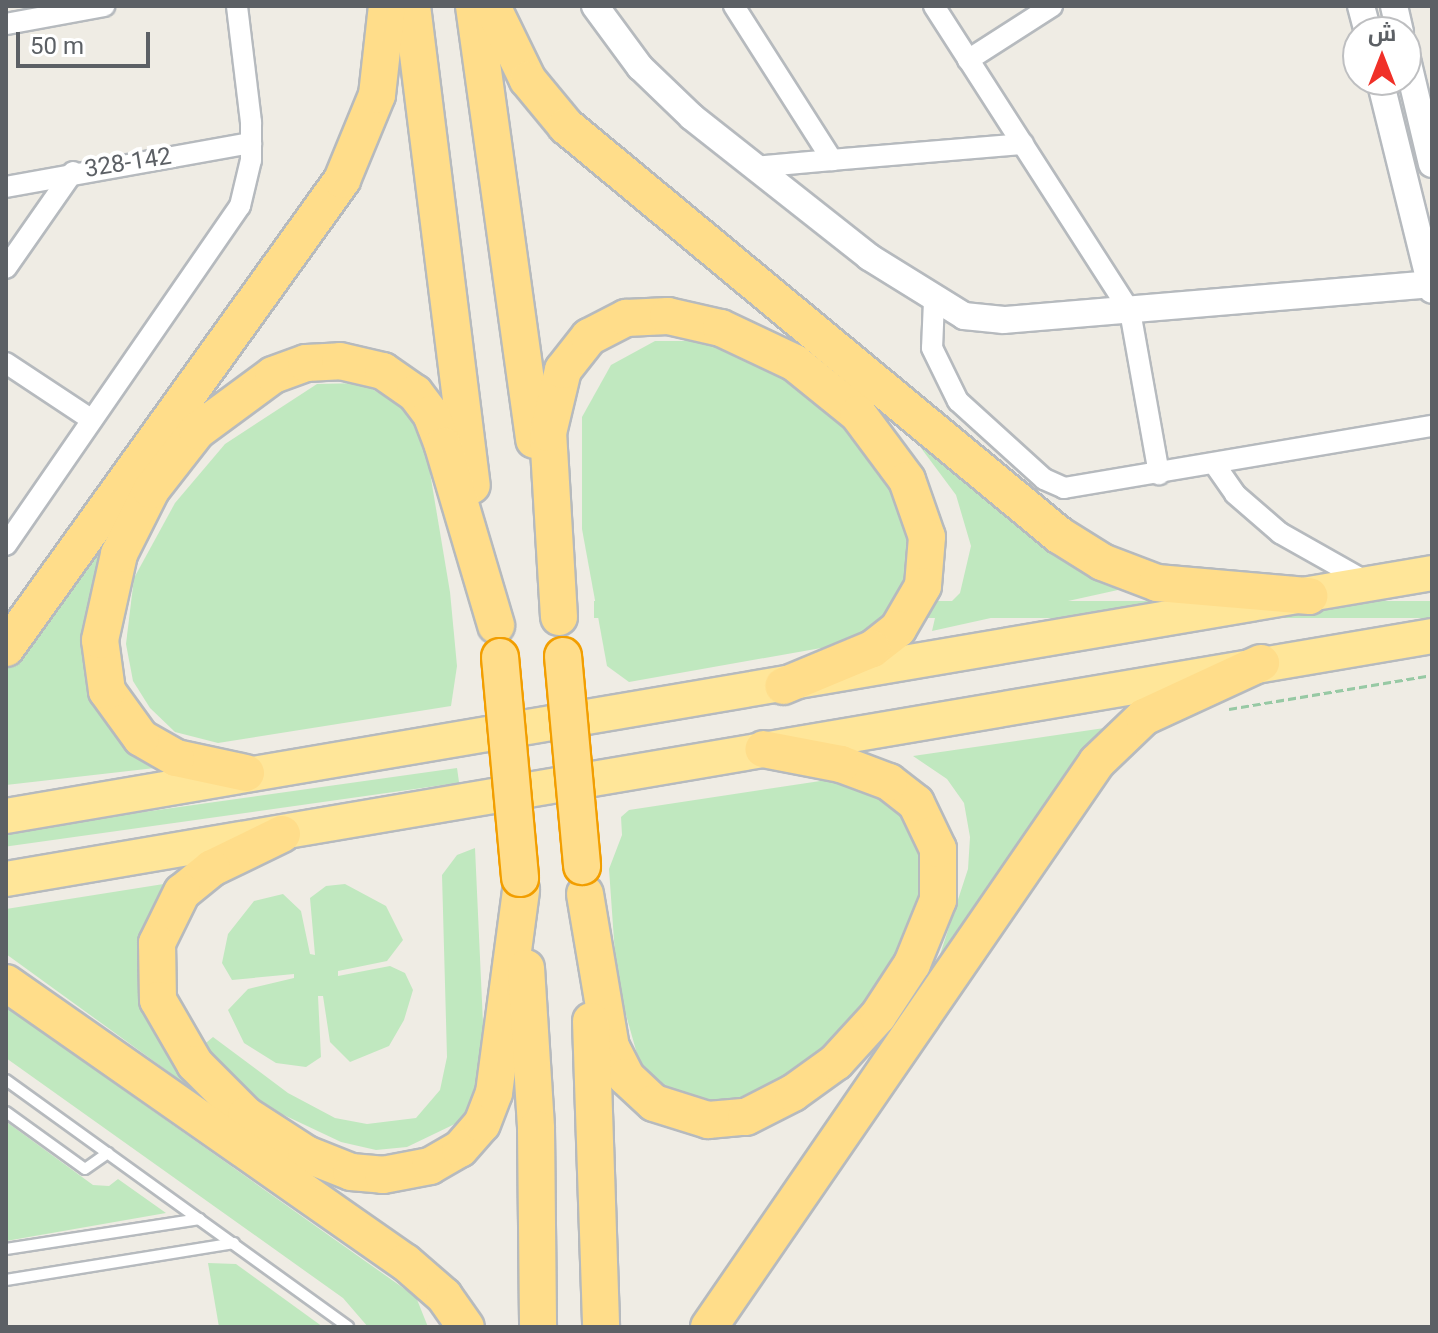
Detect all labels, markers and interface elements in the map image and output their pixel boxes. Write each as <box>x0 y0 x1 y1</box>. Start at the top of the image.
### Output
scale bar <box>20 16 154 66</box>
north arrow <box>1342 16 1422 96</box>
text: ش <box>1368 21 1396 46</box>
text: 50 m <box>30 32 84 60</box>
street label: 328-142 <box>83 142 173 184</box>

